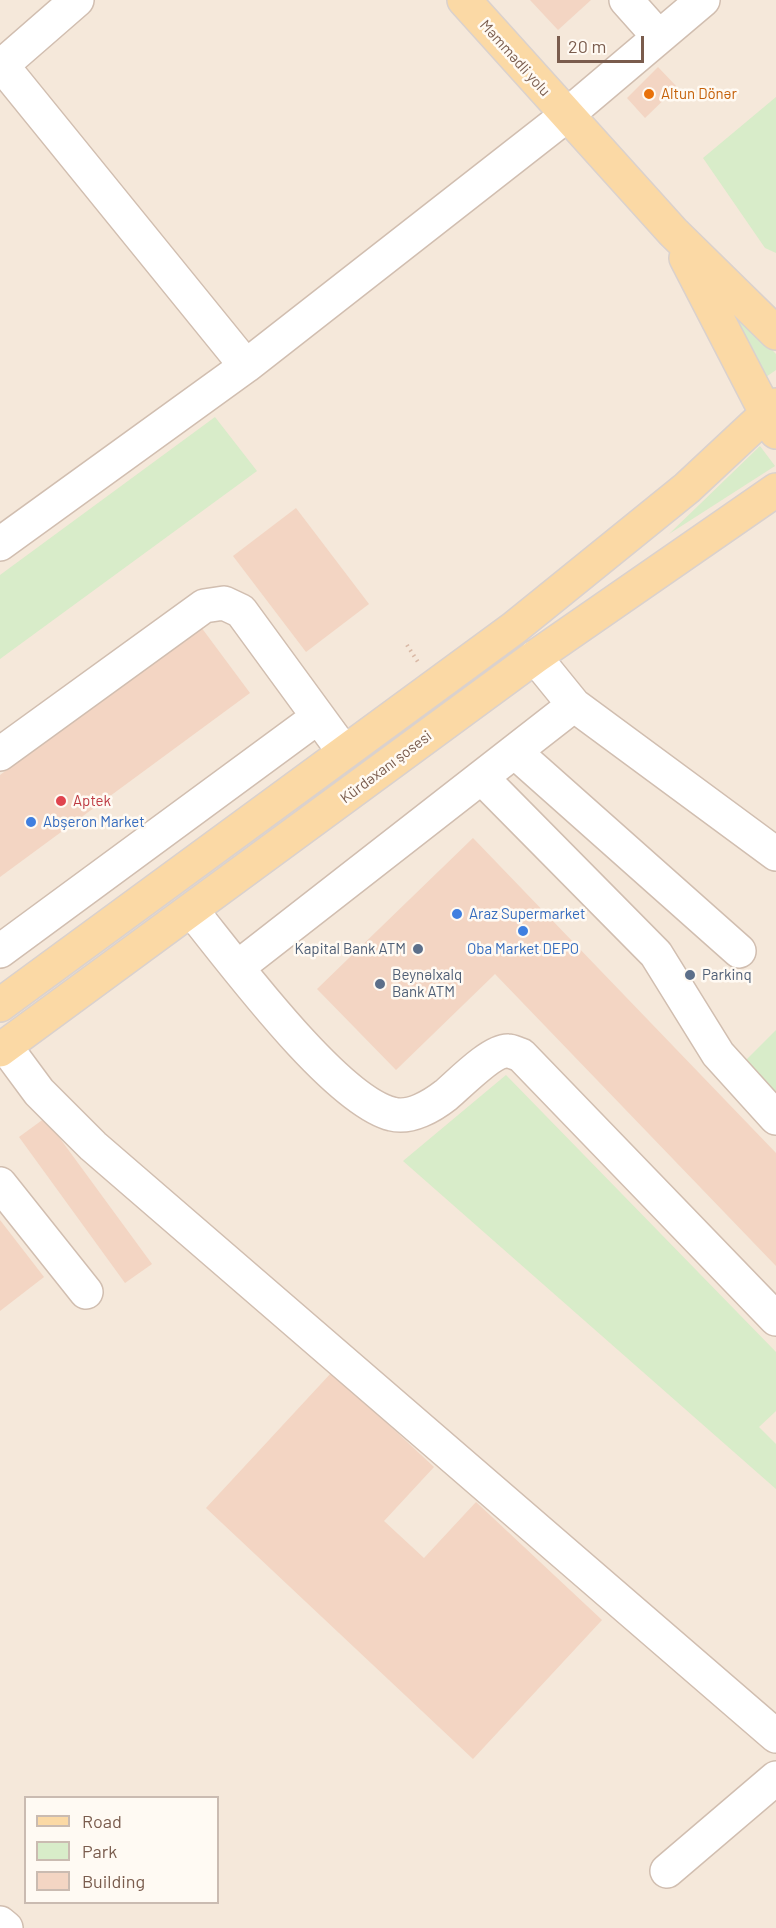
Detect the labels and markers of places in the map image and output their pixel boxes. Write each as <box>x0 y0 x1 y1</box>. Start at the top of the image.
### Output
place label: Altun Dönər <box>661 85 737 103</box>
marker: Altun Dönər <box>642 87 656 101</box>
place label: Aptek <box>73 792 111 810</box>
marker: Aptek <box>54 794 68 808</box>
place label: Abşeron Market <box>43 813 145 831</box>
marker: Abşeron Market <box>24 815 38 829</box>
place label: Araz Supermarket <box>469 905 585 923</box>
marker: Araz Supermarket <box>450 907 464 921</box>
marker: Oba Market DEPO <box>516 924 530 938</box>
place label: Kapital Bank ATM <box>295 940 406 958</box>
place label: Oba Market DEPO <box>467 940 579 958</box>
marker: Kapital Bank ATM <box>411 942 425 956</box>
place label: Beynəlxalq Bank ATM <box>392 966 462 1001</box>
place label: Parkinq <box>702 966 752 984</box>
marker: Parkinq <box>683 968 697 982</box>
marker: Beynəlxalq Bank ATM <box>373 977 387 991</box>

